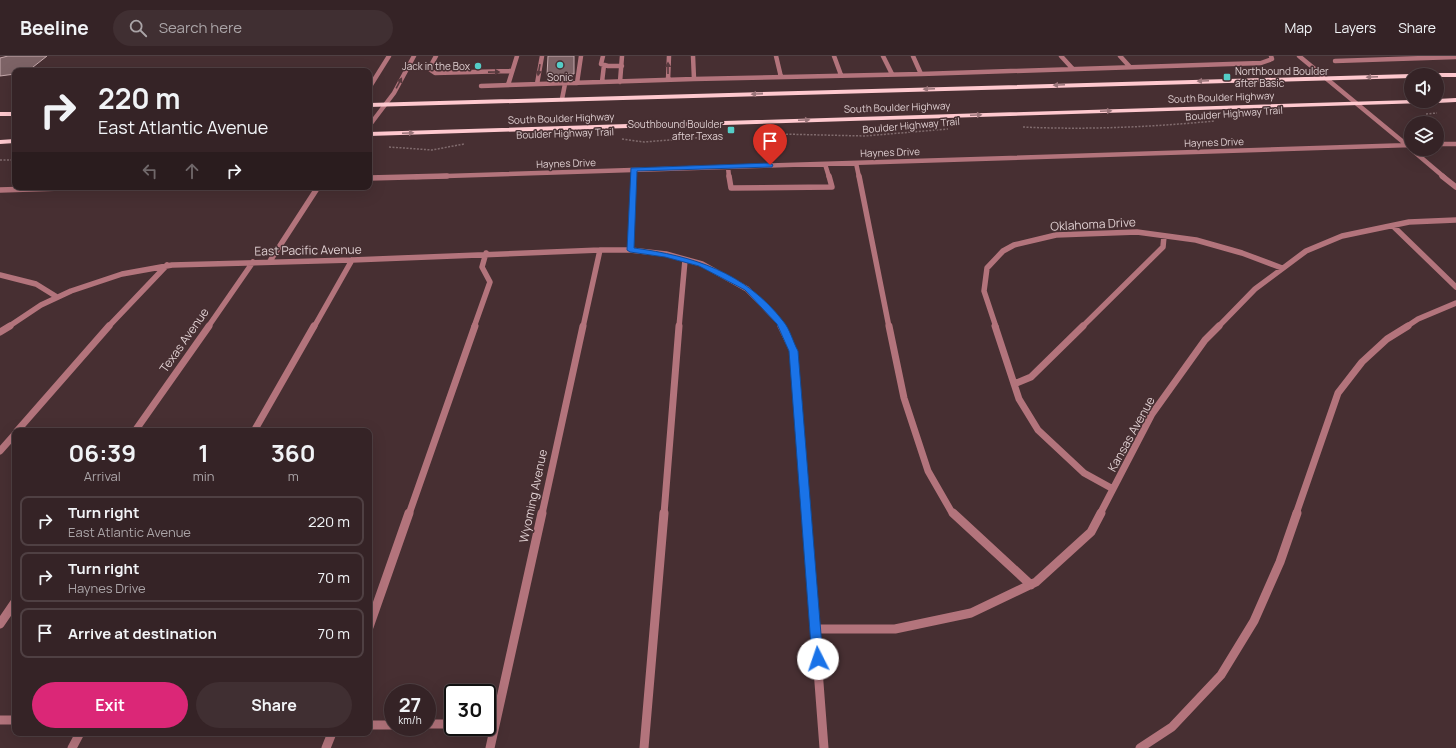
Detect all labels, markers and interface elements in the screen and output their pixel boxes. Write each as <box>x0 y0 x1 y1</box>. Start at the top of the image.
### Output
search box <box>113 10 393 46</box>
text: Beeline <box>20 15 89 41</box>
icon: search <box>127 17 149 39</box>
text: Search here <box>159 17 242 38</box>
text: Map <box>1284 18 1312 37</box>
text: Layers <box>1334 18 1376 37</box>
text: Share <box>1398 18 1436 37</box>
place label: Jack in the Box <box>402 59 471 73</box>
marker: Sonic <box>555 60 565 70</box>
marker: Jack in the Box <box>473 61 483 71</box>
one-way arrow <box>665 61 671 74</box>
one-way arrow <box>536 64 542 76</box>
place label: Northbound Boulder after Basic <box>1235 64 1329 90</box>
one-way arrow <box>488 68 500 75</box>
map controls <box>1404 68 1444 156</box>
button: sound <box>1404 68 1444 108</box>
place label: Sonic <box>547 70 573 84</box>
marker: Northbound Boulder after Basic <box>1222 72 1232 82</box>
one-way arrow <box>1365 74 1378 80</box>
one-way arrow <box>396 77 403 89</box>
one-way arrow <box>1197 78 1209 85</box>
text: 220 m <box>98 79 181 117</box>
one-way arrow <box>1053 82 1065 89</box>
icon: right <box>32 84 84 136</box>
one-way arrow <box>922 86 935 92</box>
street label: South Boulder Highway <box>1167 88 1275 106</box>
one-way arrow <box>750 91 763 97</box>
street label: South Boulder Highway <box>843 98 951 116</box>
street label: Boulder Highway Trail <box>1185 103 1283 123</box>
one-way arrow <box>1100 108 1113 114</box>
street label: South Boulder Highway <box>507 109 615 127</box>
one-way arrow <box>970 112 983 118</box>
street label: Boulder Highway Trail <box>862 114 960 136</box>
text: East Atlantic Avenue <box>98 115 268 139</box>
button: layers <box>1404 116 1444 156</box>
place label: Southbound Boulder after Texas <box>628 117 723 143</box>
one-way arrow <box>798 117 810 124</box>
street label: Boulder Highway Trail <box>516 124 614 142</box>
pin <box>753 124 787 165</box>
marker: Southbound Boulder after Texas <box>726 125 736 135</box>
one-way arrow <box>402 130 415 136</box>
icon: arrive <box>759 130 781 152</box>
street label: Haynes Drive <box>1184 134 1244 150</box>
street label: Haynes Drive <box>860 144 920 160</box>
street label: Haynes Drive <box>536 155 596 171</box>
icon: left <box>139 160 161 182</box>
icon: ahead <box>181 160 203 182</box>
icon: right <box>223 160 245 182</box>
street label: Oklahoma Drive <box>1050 213 1136 235</box>
street label: East Pacific Avenue <box>254 241 362 259</box>
street label: Texas Avenue <box>155 304 213 376</box>
street label: Kansas Avenue <box>1103 393 1159 475</box>
text: 06:39 <box>68 436 136 469</box>
text: 1 <box>198 436 209 469</box>
text: 360 <box>271 436 316 469</box>
street label: Wyoming Avenue <box>515 448 551 544</box>
text: Arrival <box>84 467 121 485</box>
text: min <box>193 467 214 485</box>
text: m <box>288 467 299 485</box>
text: Turn right <box>68 502 139 523</box>
icon: right <box>34 510 56 532</box>
text: 220 m <box>308 511 350 532</box>
text: East Atlantic Avenue <box>68 523 191 541</box>
text: Turn right <box>68 558 139 579</box>
icon: right <box>34 566 56 588</box>
text: 70 m <box>318 567 350 588</box>
text: Haynes Drive <box>68 579 146 597</box>
icon: arrive <box>34 622 56 644</box>
text: Arrive at destination <box>68 623 217 644</box>
text: 70 m <box>318 623 350 644</box>
position arrow <box>797 638 839 680</box>
button: Exit <box>32 682 188 728</box>
button: Share <box>196 682 352 728</box>
speed limit sign: 30 <box>444 684 496 736</box>
text: 27 <box>399 691 421 718</box>
text: km/h <box>398 713 422 727</box>

